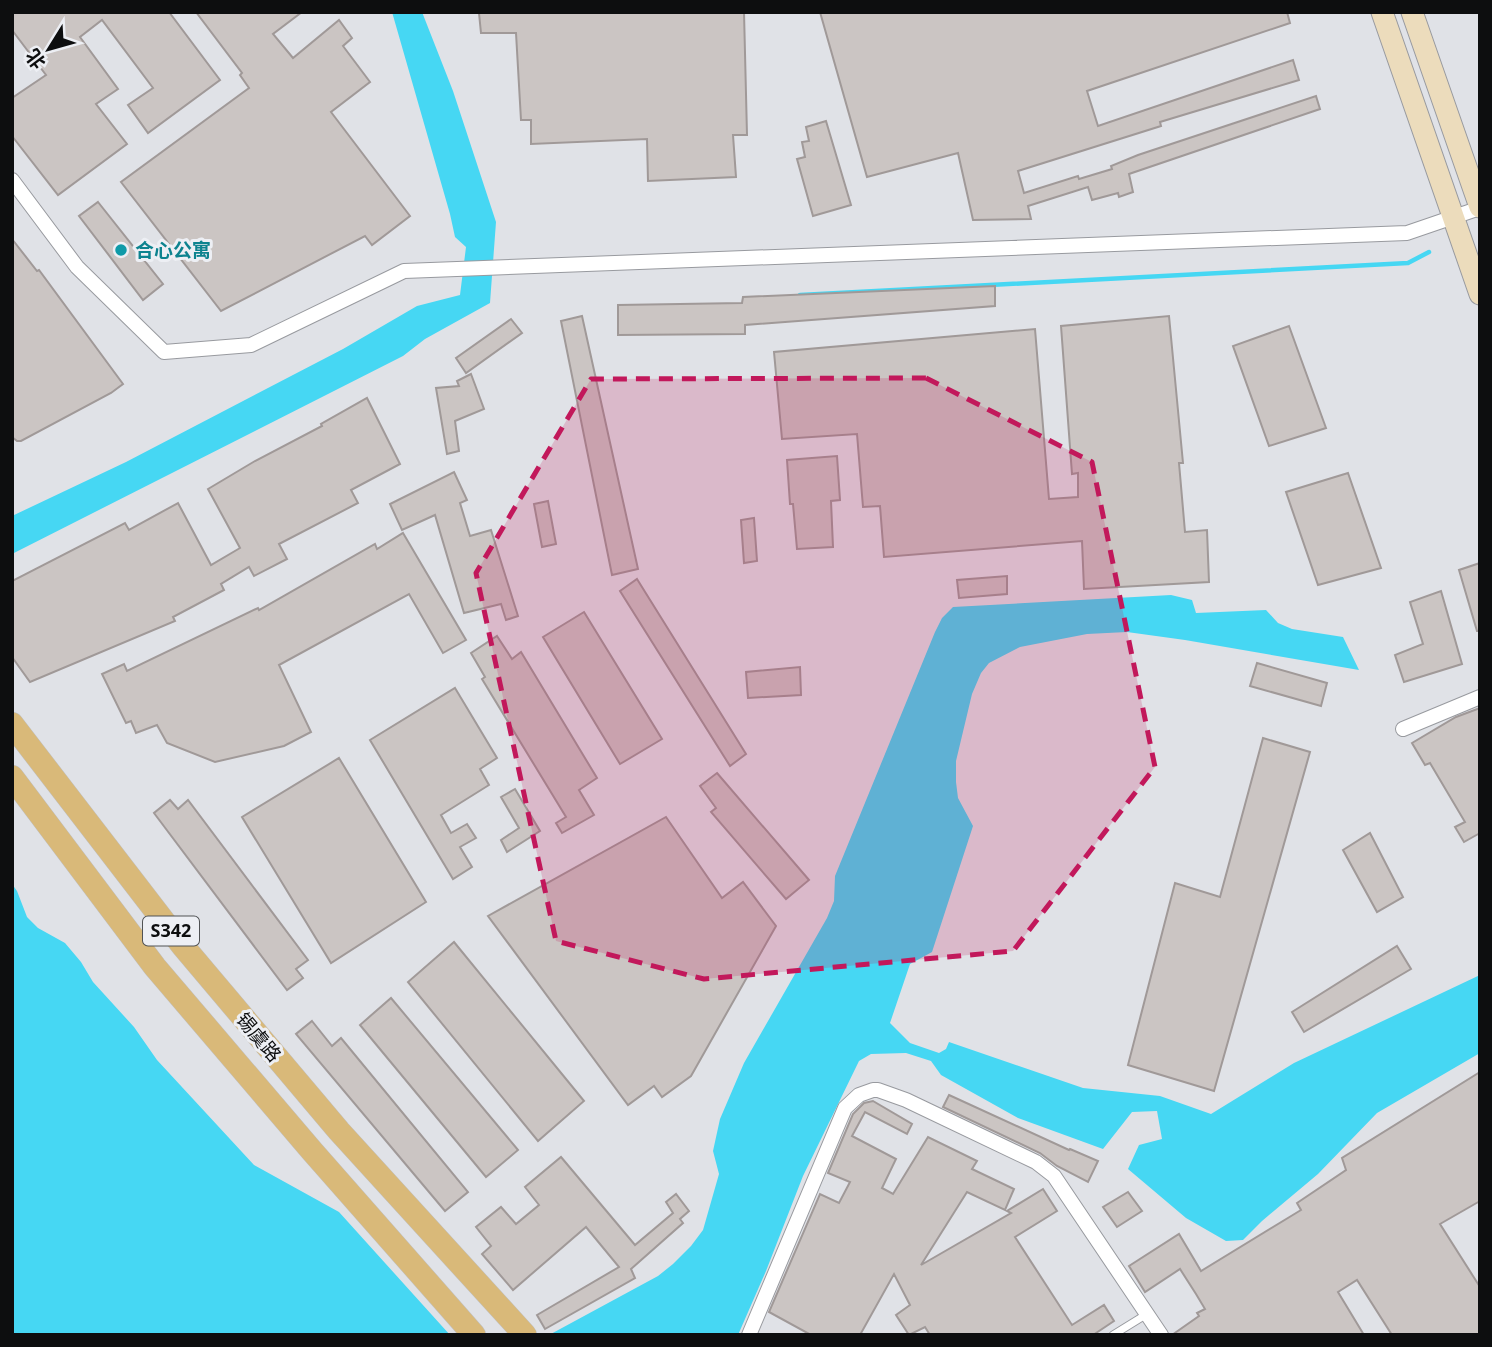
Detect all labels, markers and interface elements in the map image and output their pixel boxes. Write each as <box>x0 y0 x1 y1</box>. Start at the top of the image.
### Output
north arrow <box>14 14 84 84</box>
text: 北 <box>19 44 52 75</box>
place label: 合心公寓 <box>135 237 211 263</box>
marker: 合心公寓 <box>113 242 129 258</box>
road number: S342 <box>143 916 199 946</box>
street label: 锡虞路 <box>231 1007 287 1067</box>

